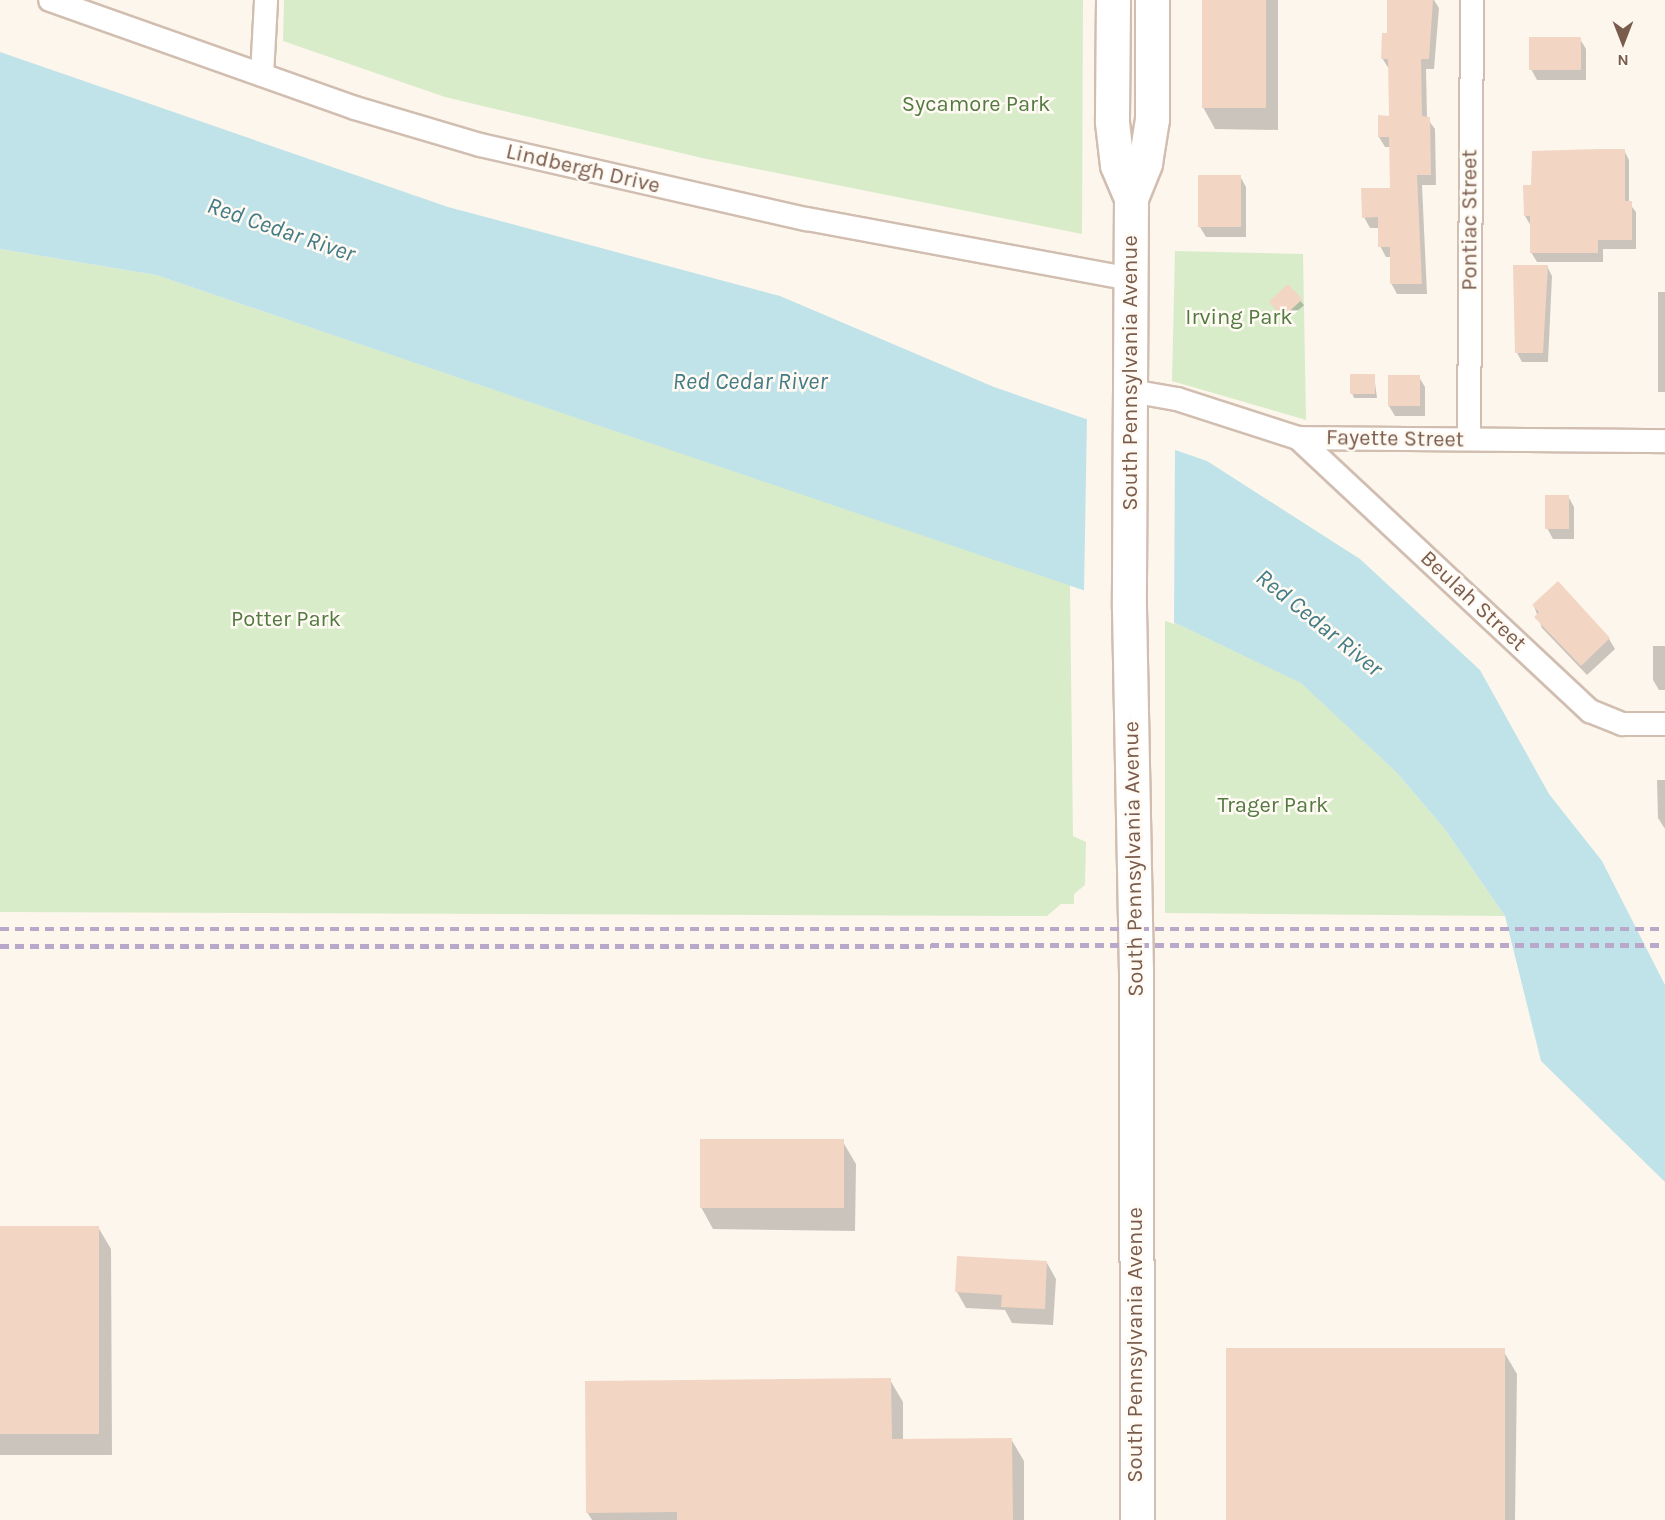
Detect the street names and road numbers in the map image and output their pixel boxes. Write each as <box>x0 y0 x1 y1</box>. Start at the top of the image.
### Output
street label: Lindbergh Drive <box>503 138 663 200</box>
street label: Pontiac Street <box>1457 149 1483 291</box>
street label: South Pennsylvania Avenue <box>1118 235 1144 511</box>
street label: Fayette Street <box>1326 425 1464 453</box>
street label: Beulah Street <box>1414 545 1532 657</box>
street label: South Pennsylvania Avenue <box>1118 721 1150 997</box>
street label: South Pennsylvania Avenue <box>1123 1207 1149 1483</box>

